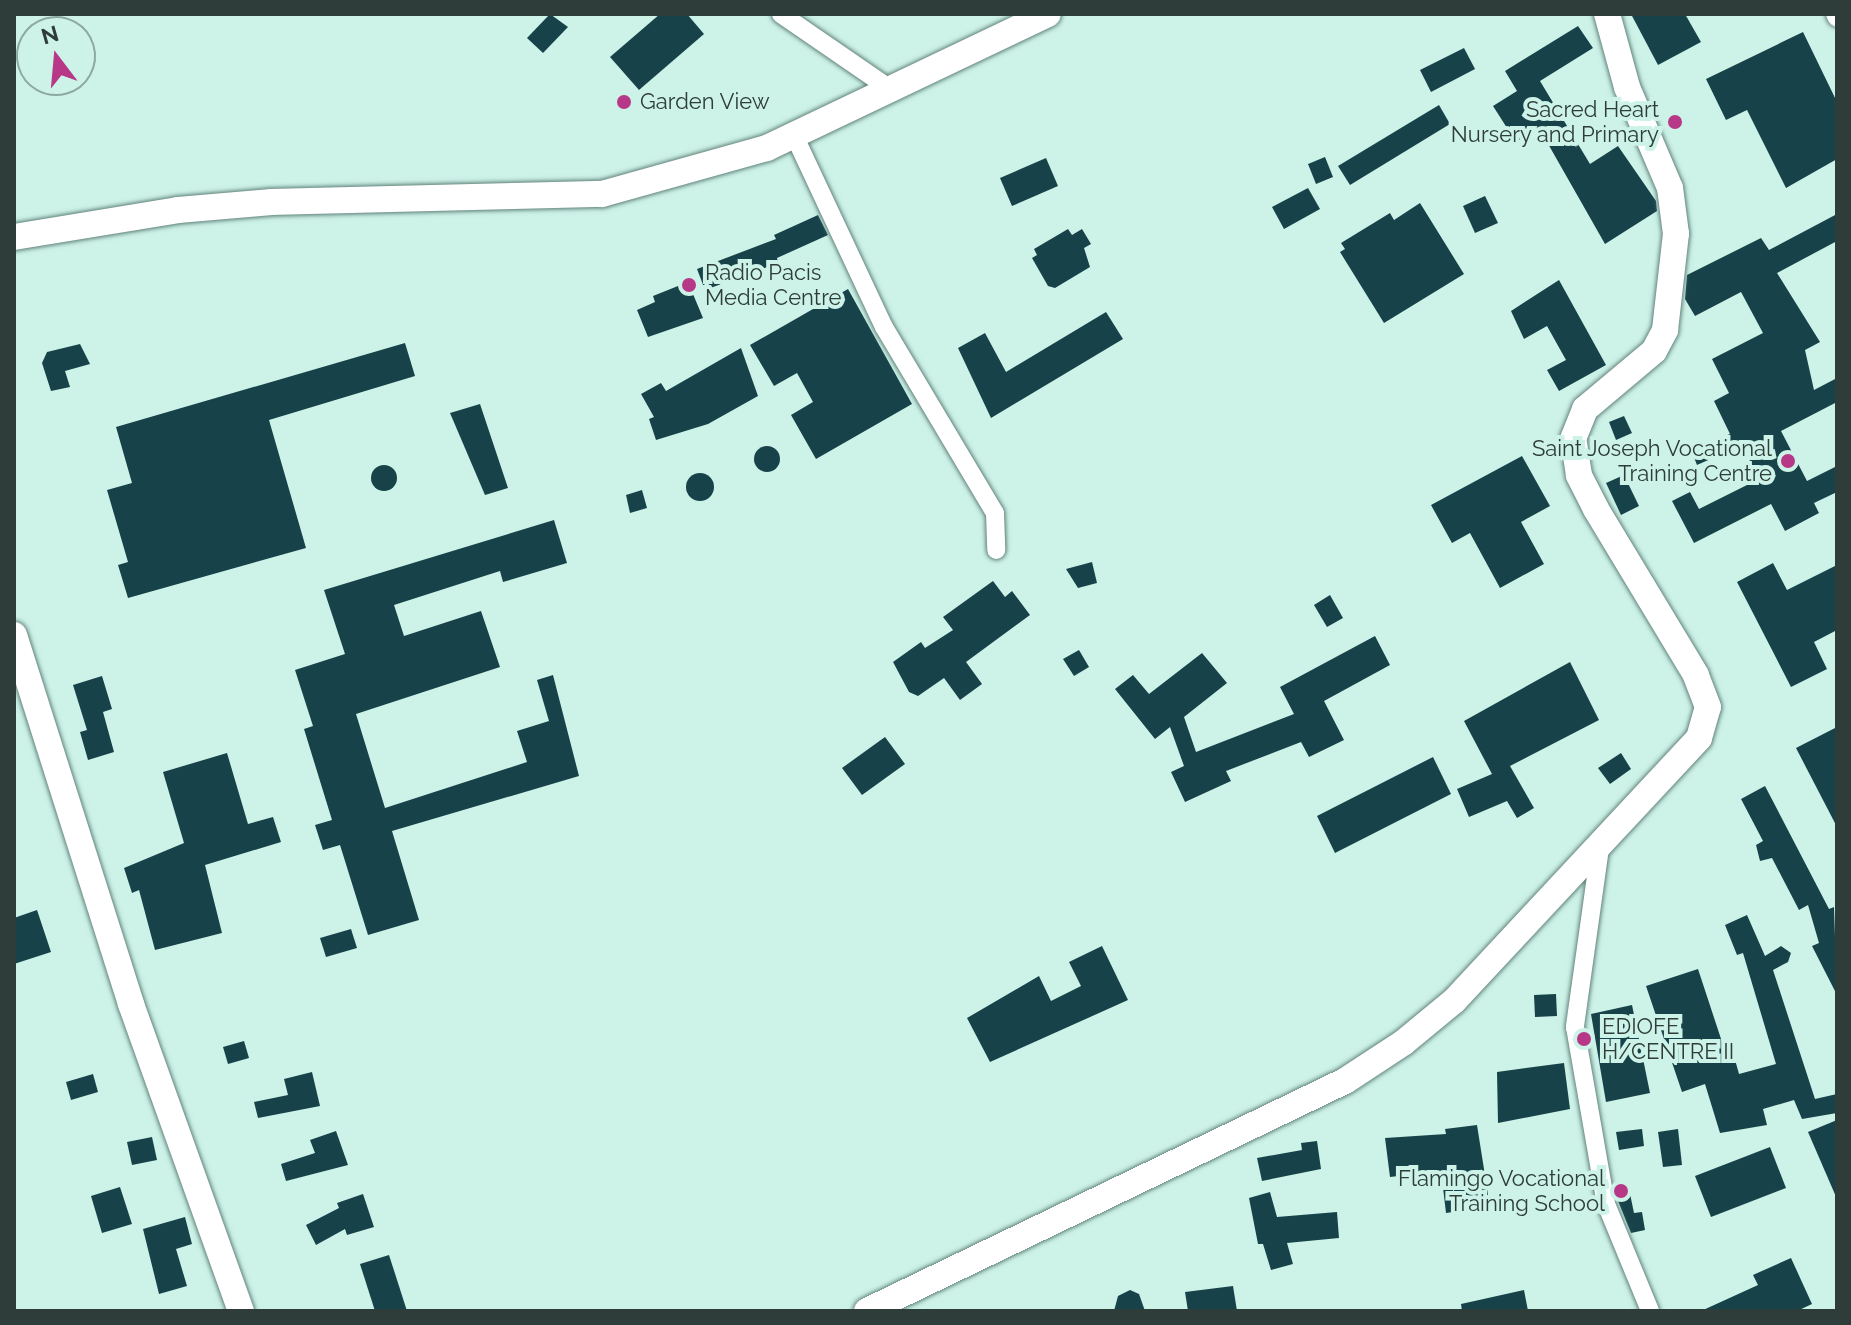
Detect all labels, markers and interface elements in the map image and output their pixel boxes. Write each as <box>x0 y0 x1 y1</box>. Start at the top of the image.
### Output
north arrow <box>16 16 96 96</box>
text: N <box>38 20 62 50</box>
place label: Garden View <box>640 89 770 115</box>
marker: Garden View <box>615 93 633 111</box>
place label: Sacred Heart Nursery and Primary <box>1450 96 1659 148</box>
marker: Sacred Heart Nursery and Primary <box>1666 113 1684 131</box>
place label: Radio Pacis Media Centre <box>705 259 841 310</box>
marker: Radio Pacis Media Centre <box>680 276 698 294</box>
place label: Saint Joseph Vocational Training Centre <box>1531 435 1772 486</box>
marker: Saint Joseph Vocational Training Centre <box>1779 452 1797 470</box>
place label: EDIOFE H/CENTRE II <box>1602 1013 1734 1064</box>
marker: EDIOFE H/CENTRE II <box>1573 1028 1595 1050</box>
place label: Flamingo Vocational Training School <box>1397 1165 1605 1216</box>
marker: Flamingo Vocational Training School <box>1612 1182 1630 1200</box>

